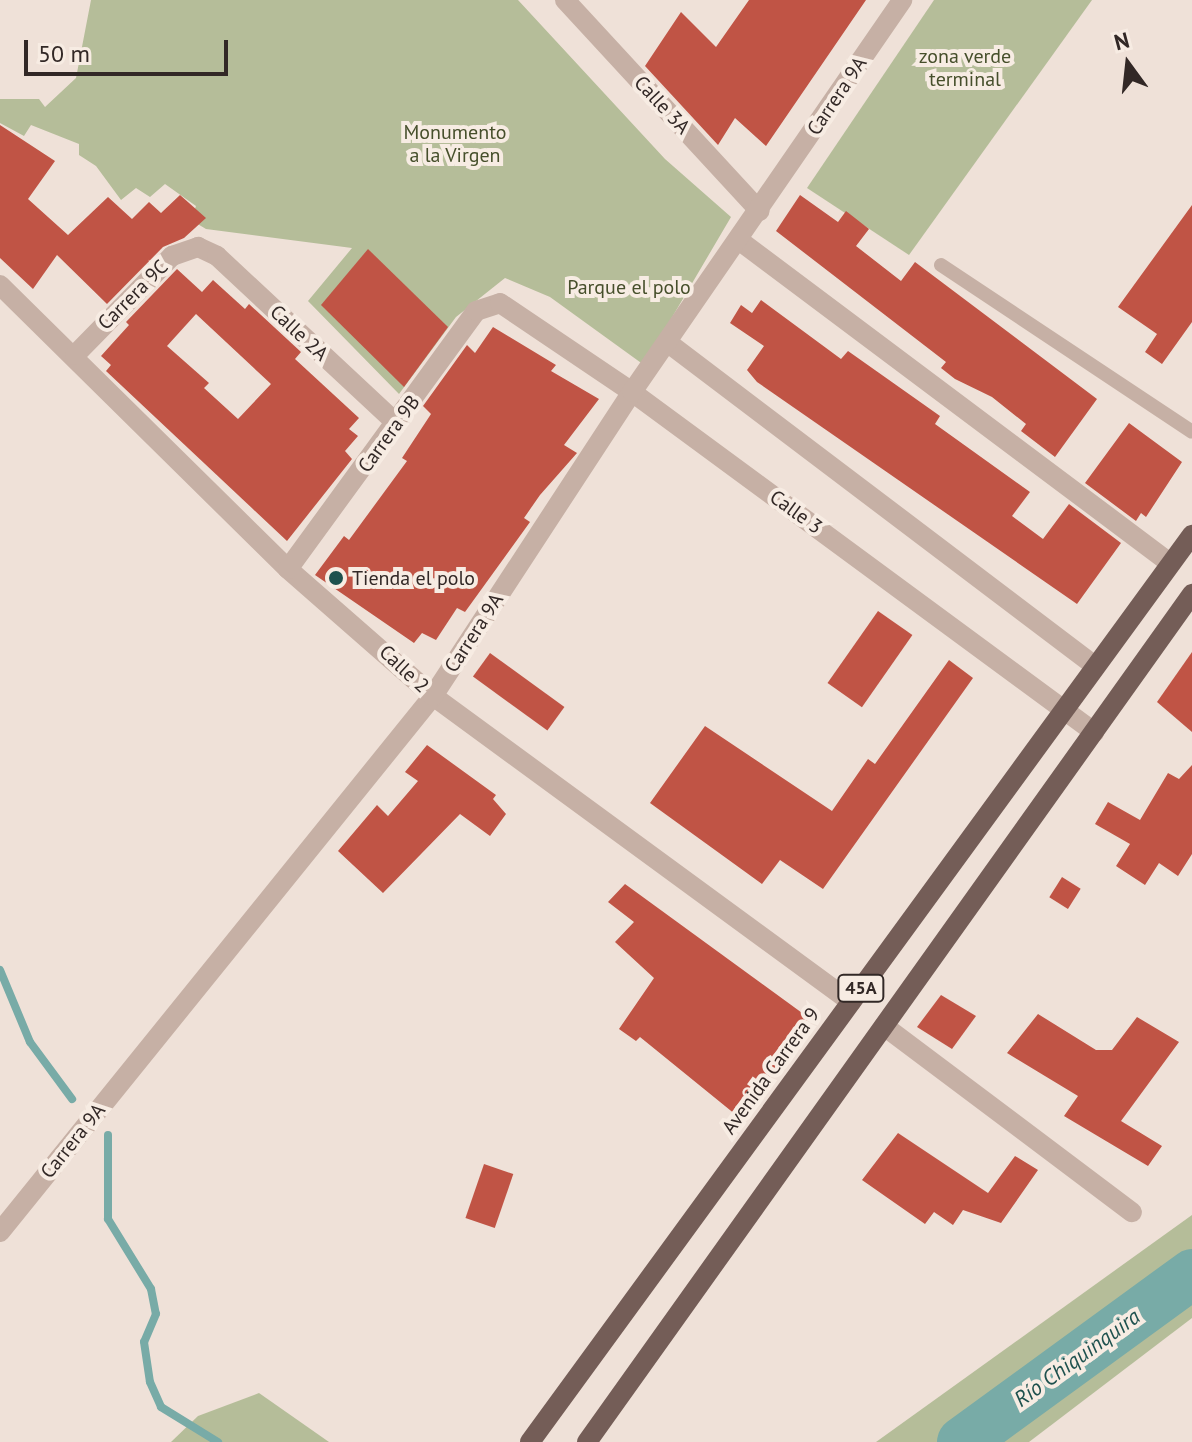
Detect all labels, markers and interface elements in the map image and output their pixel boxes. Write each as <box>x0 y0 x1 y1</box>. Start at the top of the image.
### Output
scale bar <box>28 24 232 74</box>
north arrow <box>1088 24 1168 104</box>
text: N <box>1111 25 1132 56</box>
text: 50 m <box>38 38 90 69</box>
park label: zona verde terminal <box>919 44 1011 91</box>
street label: Carrera 9A <box>802 52 872 140</box>
street label: Calle 3A <box>629 71 695 139</box>
park label: Monumento a la Virgen <box>404 120 506 167</box>
street label: Carrera 9C <box>93 255 173 335</box>
park label: Parque el polo <box>567 275 691 299</box>
street label: Calle 2A <box>265 300 333 366</box>
street label: Carrera 9B <box>353 391 425 477</box>
street label: Calle 3 <box>765 485 827 539</box>
place label: Tienda el polo <box>352 566 475 590</box>
marker: Tienda el polo <box>327 569 345 587</box>
street label: Carrera 9A <box>440 589 508 677</box>
street label: Calle 2 <box>374 640 434 698</box>
road number: 45A <box>837 974 885 1002</box>
street label: Avenida Carrera 9 <box>717 1003 825 1139</box>
street label: Carrera 9A <box>36 1099 110 1183</box>
water label: Río Chiquinquira <box>1009 1303 1145 1413</box>

